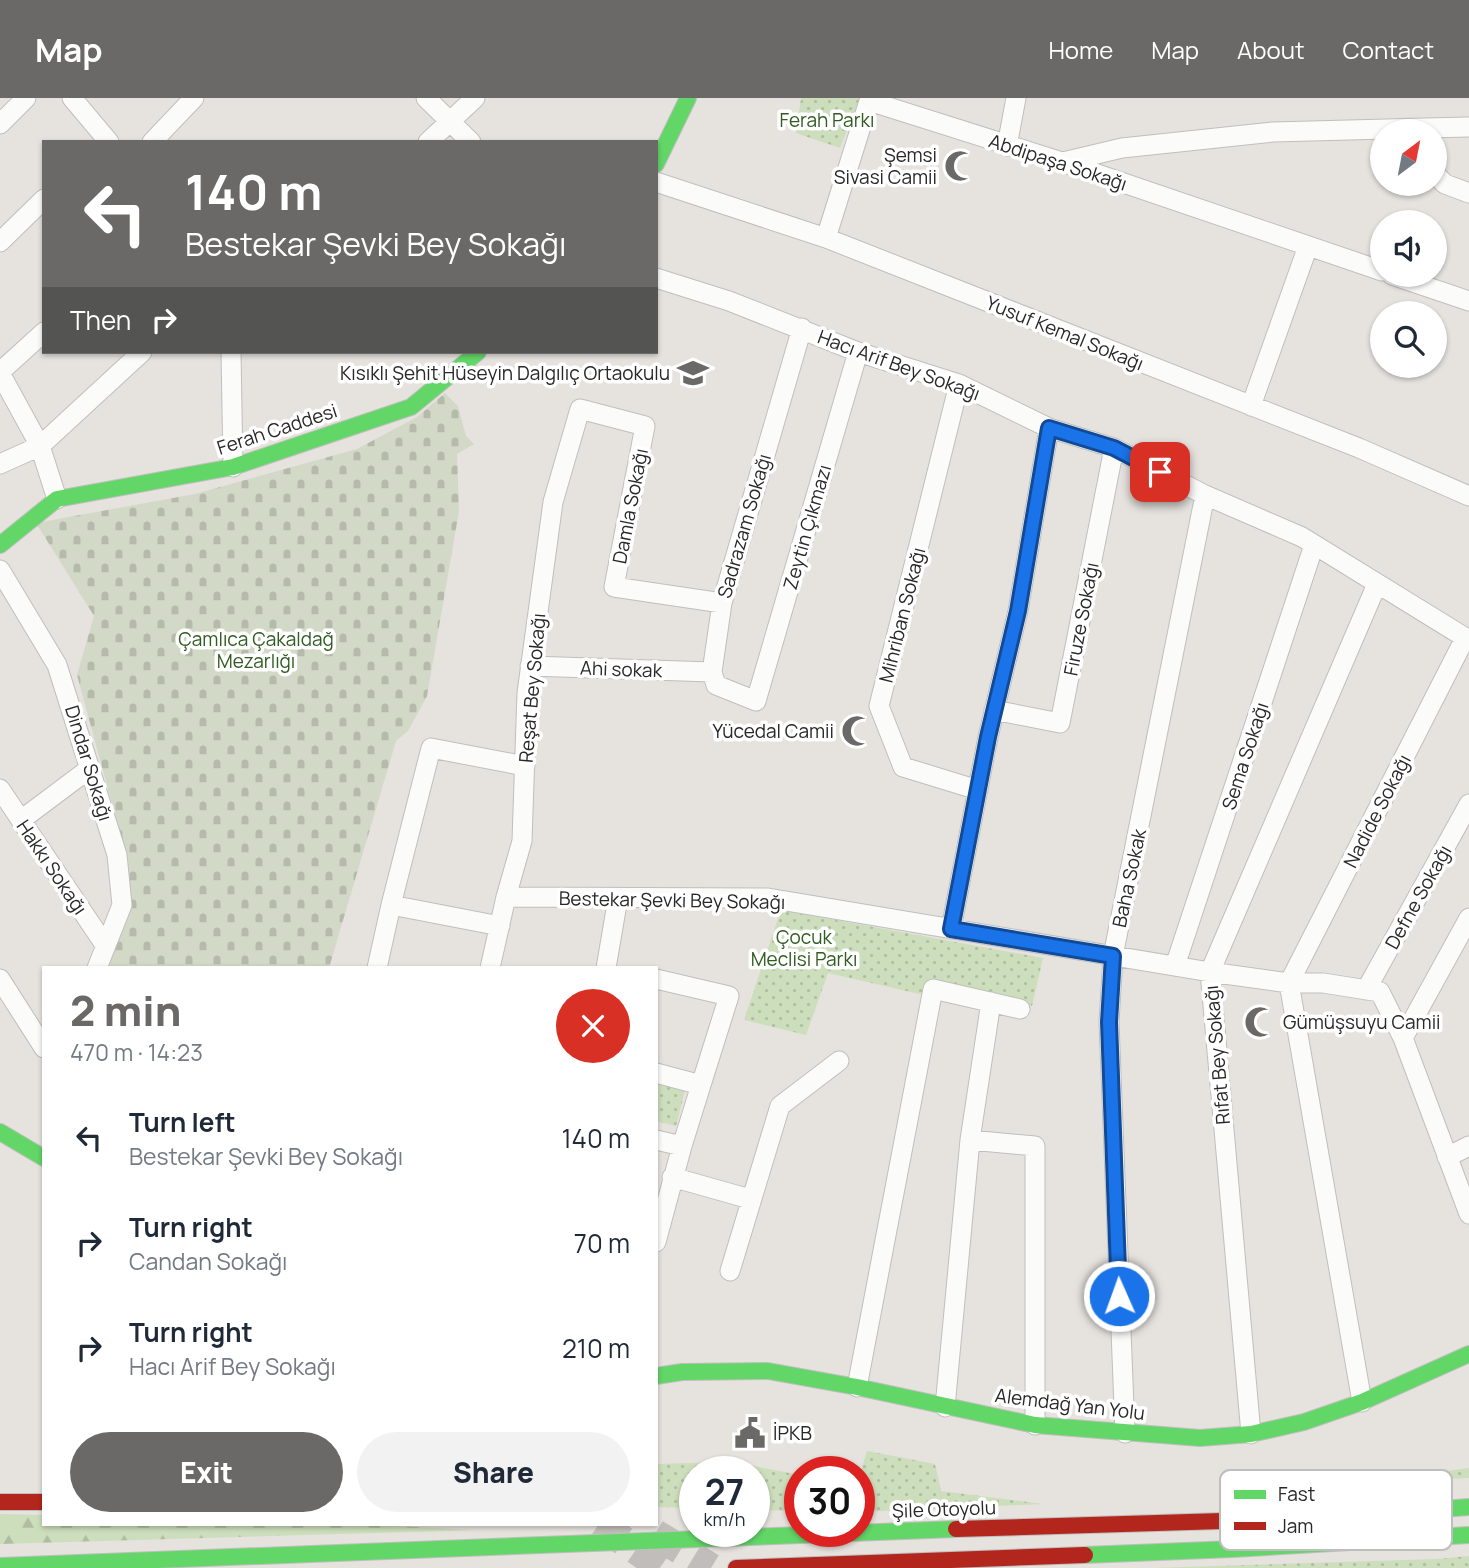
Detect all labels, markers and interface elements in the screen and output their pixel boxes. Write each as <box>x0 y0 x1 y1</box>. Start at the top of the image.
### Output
text: Map <box>35 27 103 72</box>
text: Home <box>1048 33 1113 66</box>
text: Map <box>1151 33 1199 66</box>
text: About <box>1237 33 1305 66</box>
text: Contact <box>1343 33 1434 66</box>
park label: Ferah Parkı <box>780 107 874 133</box>
north arrow <box>1370 119 1447 196</box>
map controls <box>1370 119 1447 378</box>
street label: Abdipaşa Sokağı <box>986 127 1130 197</box>
place label: Şemsi Sivasi Camii <box>834 142 937 190</box>
mosque icon: Şemsi Sivasi Camii <box>943 149 977 183</box>
text: 140 m <box>185 158 322 225</box>
icon: left <box>70 168 161 259</box>
button: sound <box>1370 210 1447 287</box>
text: Bestekar Şevki Bey Sokağı <box>185 222 566 266</box>
street label: Yusuf Kemal Sokağı <box>982 290 1148 376</box>
icon: right <box>145 301 183 339</box>
button: search <box>1370 301 1447 378</box>
text: Then <box>70 302 131 338</box>
street label: Hacı Arif Bey Sokağı <box>814 324 984 406</box>
school or university icon: Kısıklı Şehit Hüseyin Dalgılıç Ortaokulu <box>676 356 710 390</box>
place label: Kısıklı Şehit Hüseyin Dalgılıç Ortaokulu <box>340 360 670 386</box>
street label: Ferah Caddesi <box>214 397 340 461</box>
pin <box>1130 442 1190 502</box>
street label: Damla Sokağı <box>606 446 654 566</box>
street label: Sadrazam Sokağı <box>711 451 777 601</box>
icon: arrive <box>1141 453 1179 491</box>
street label: Zeytin Çıkmazı <box>777 461 837 593</box>
street label: Mihriban Sokağı <box>873 545 931 685</box>
street label: Firuze Sokağı <box>1057 560 1105 678</box>
street label: Reşat Bey Sokağı <box>513 612 551 764</box>
park label: Çamlıca Çakaldağ Mezarlığı <box>178 626 334 674</box>
street label: Ahi sokak <box>579 655 663 683</box>
street label: Sema Sokağı <box>1215 699 1275 813</box>
street label: Dindar Sokağı <box>59 702 119 824</box>
mosque icon: Yücedal Camii <box>840 714 874 748</box>
place label: Yücedal Camii <box>712 718 834 744</box>
street label: Nadide Sokağı <box>1337 750 1417 872</box>
street label: Hakkı Sokağı <box>11 814 93 920</box>
street label: Baha Sokak <box>1106 826 1152 930</box>
street label: Defne Sokağı <box>1379 840 1457 954</box>
street label: Bestekar Şevki Bey Sokağı <box>559 885 785 915</box>
park label: Çocuk Meclisi Parkı <box>751 924 857 972</box>
text: 2 min <box>70 981 181 1039</box>
street label: Rıfat Bey Sokağı <box>1198 984 1236 1126</box>
button: close <box>556 989 630 1063</box>
mosque icon: Gümüşsuyu Camii <box>1243 1005 1277 1039</box>
place label: Gümüşsuyu Camii <box>1283 1009 1441 1035</box>
text: 470 m · 14:23 <box>70 1036 203 1068</box>
text: Turn left <box>129 1104 236 1140</box>
icon: left <box>70 1119 108 1157</box>
text: 140 m <box>561 1120 630 1156</box>
text: Bestekar Şevki Bey Sokağı <box>129 1140 403 1172</box>
text: Turn right <box>129 1209 253 1245</box>
icon: right <box>70 1224 108 1262</box>
text: 70 m <box>574 1225 630 1261</box>
text: Candan Sokağı <box>129 1245 287 1277</box>
position arrow <box>1082 1259 1156 1333</box>
text: Turn right <box>129 1314 253 1350</box>
icon: right <box>70 1329 108 1367</box>
text: 210 m <box>562 1330 630 1366</box>
text: Hacı Arif Bey Sokağı <box>129 1350 336 1382</box>
street label: Alemdağ Yan Yolu <box>994 1382 1146 1426</box>
public building icon: İPKB <box>733 1416 767 1450</box>
place label: İPKB <box>773 1420 812 1446</box>
button: Exit <box>70 1432 343 1512</box>
button: Share <box>357 1432 630 1512</box>
speed limit sign: 30 <box>784 1456 875 1547</box>
text: 27 <box>705 1468 744 1516</box>
legend <box>1220 1470 1452 1550</box>
text: Fast <box>1278 1481 1315 1507</box>
street label: Şile Otoyolu <box>892 1494 996 1524</box>
text: km/h <box>704 1507 745 1531</box>
text: Jam <box>1278 1513 1313 1539</box>

